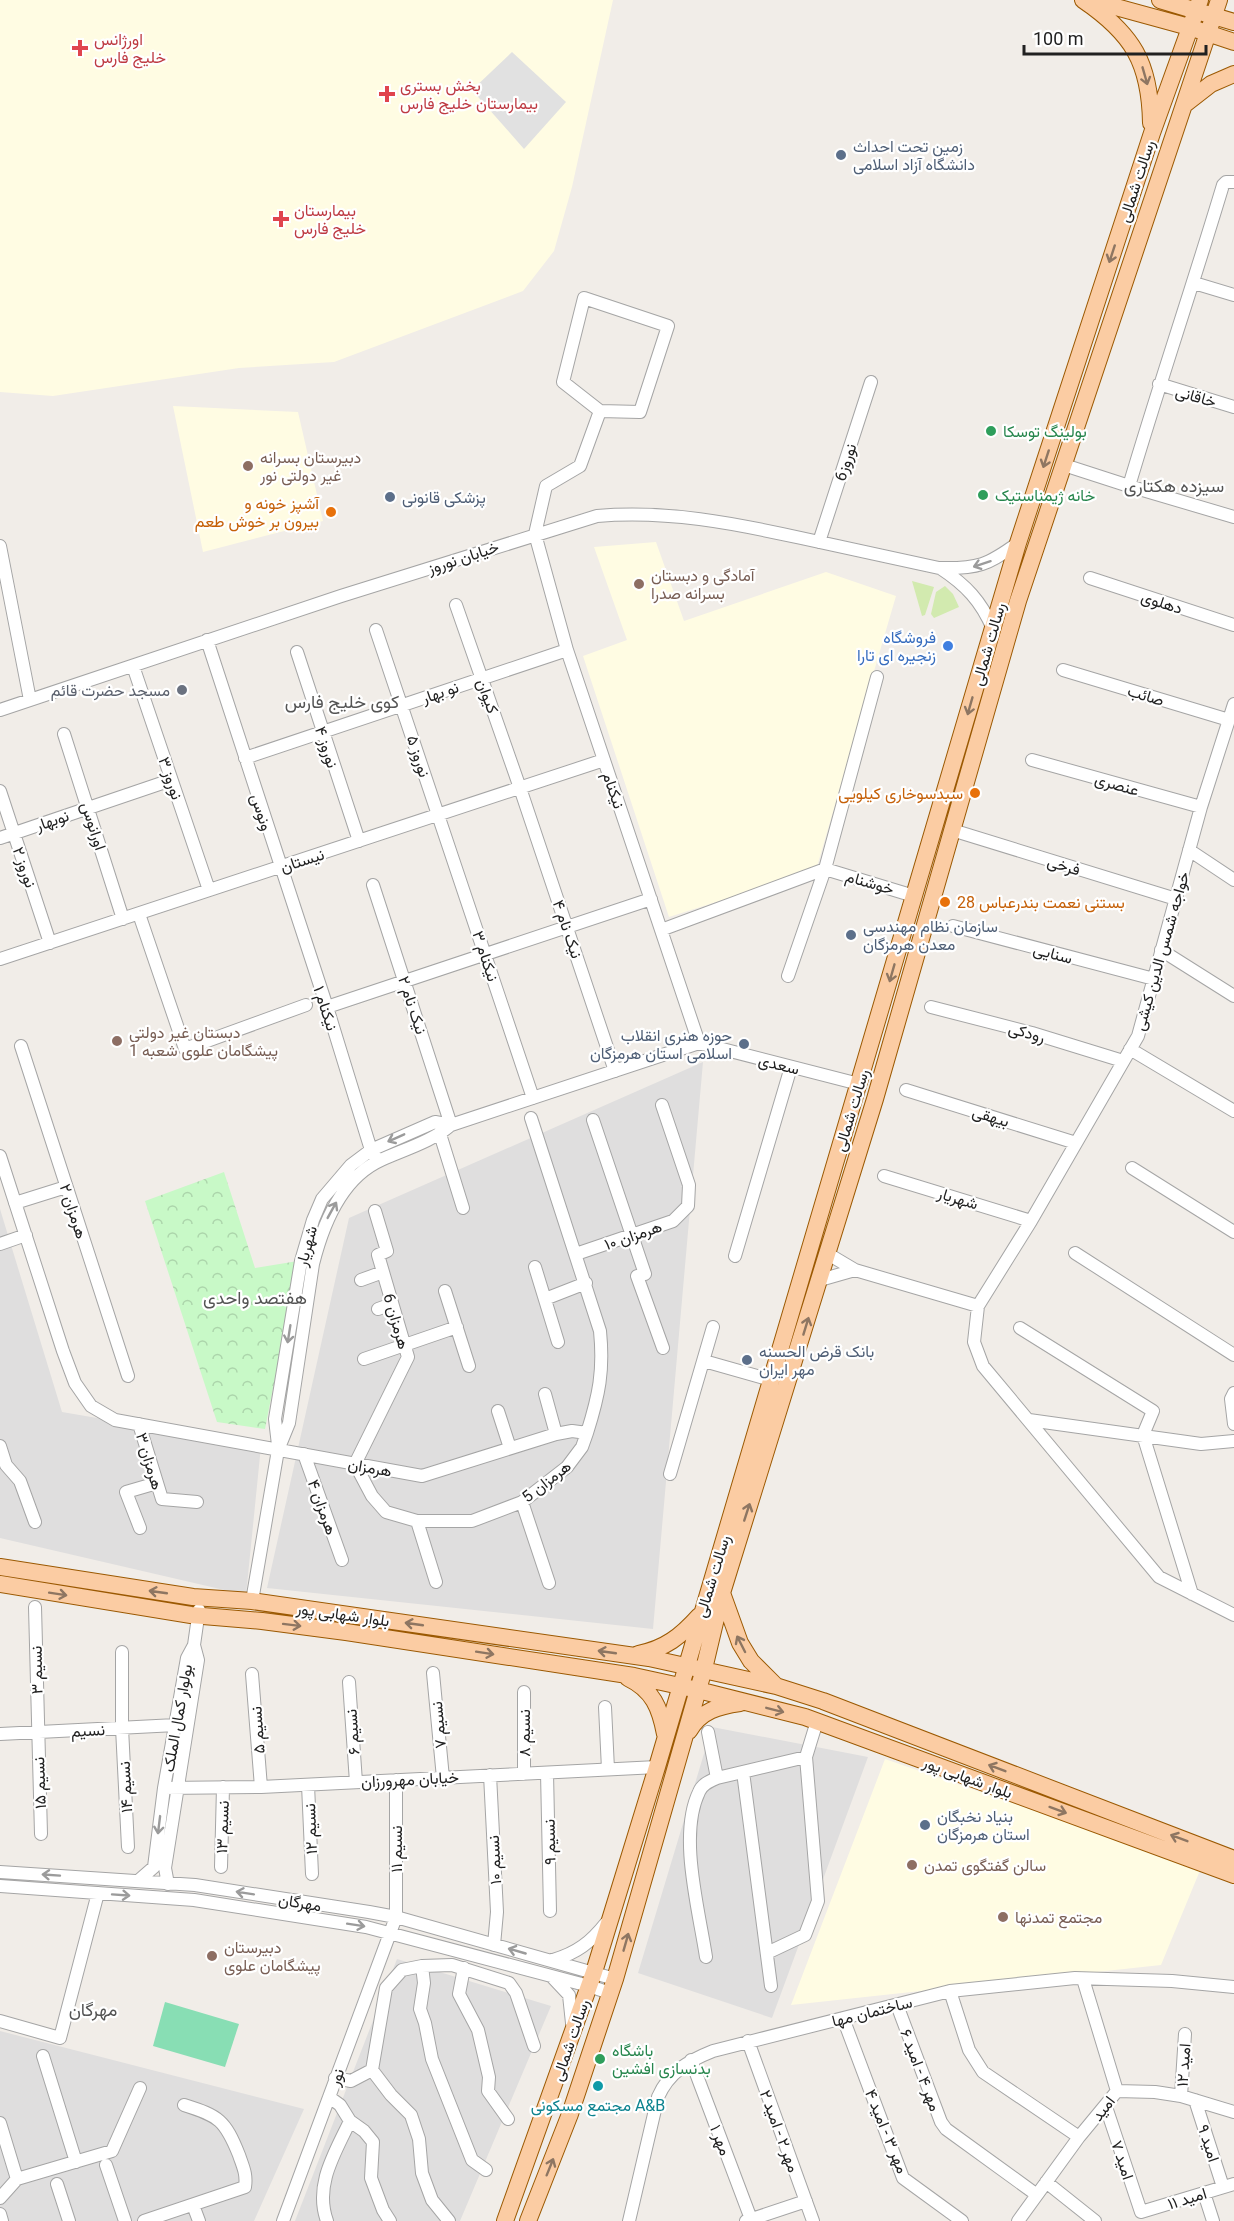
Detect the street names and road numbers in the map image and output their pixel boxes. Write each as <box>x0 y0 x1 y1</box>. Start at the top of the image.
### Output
street label: رسالت شمالی <box>1114 138 1160 225</box>
street label: خاقانی <box>1173 382 1219 412</box>
street label: نوروز6 <box>830 441 861 484</box>
street label: خیابان نوروز <box>424 537 502 579</box>
street label: دهلوی <box>1139 587 1185 619</box>
street label: رسالت شمالی <box>968 600 1010 688</box>
street label: کیوان <box>472 676 503 716</box>
street label: نو بهار <box>418 677 462 709</box>
street label: صائب <box>1125 681 1166 710</box>
street label: نوروز ۴ <box>310 724 342 771</box>
street label: نوروز ۵ <box>402 733 434 780</box>
street label: نوروز ۳ <box>153 754 187 802</box>
street label: نیکنام <box>597 769 629 811</box>
street label: عنصری <box>1092 769 1141 801</box>
street label: ونوس <box>246 791 276 833</box>
street label: اورانوس <box>76 800 110 853</box>
street label: نوبهار <box>32 806 72 836</box>
street label: نوروز ۲ <box>8 844 40 890</box>
street label: نیستان <box>278 844 326 876</box>
street label: فرخی <box>1045 852 1083 880</box>
street label: خوشنام <box>843 867 897 899</box>
street label: خواجه شمس الدين كيشی <box>1130 869 1194 1033</box>
street label: نیک نام ۴ <box>548 897 586 961</box>
street label: نیکنام ۳ <box>467 928 503 984</box>
street label: سنایی <box>1031 939 1075 969</box>
street label: نیک نام ۲ <box>393 974 431 1037</box>
street label: نیکنام ۱ <box>308 983 342 1033</box>
street label: رودکی <box>1006 1018 1047 1048</box>
street label: سعدی <box>756 1050 801 1080</box>
street label: رسالت شمالی <box>830 1067 874 1154</box>
street label: بیهقی <box>970 1102 1012 1132</box>
street label: هرمزان ۲ <box>55 1181 91 1241</box>
street label: شهریار <box>934 1183 980 1215</box>
street label: هرمزان ۱۰ <box>602 1217 665 1255</box>
street label: شهریار <box>292 1224 322 1270</box>
street label: هرمزان 6 <box>379 1291 414 1352</box>
street label: هرمزان ۳ <box>131 1430 167 1492</box>
street label: هرمزان <box>346 1454 393 1482</box>
street label: هرمزان 5 <box>518 1456 575 1507</box>
street label: هرمزان ۴ <box>303 1477 341 1538</box>
street label: رسالت شمالی <box>691 1533 735 1620</box>
street label: بلوار شهابی پور <box>294 1598 391 1632</box>
street label: نسیم ۳ <box>27 1646 47 1694</box>
street label: بولوار کمال الملک <box>159 1663 197 1774</box>
street label: نسیم ۷ <box>427 1700 451 1749</box>
street label: نسیم ۵ <box>246 1706 270 1754</box>
street label: نسیم ۶ <box>341 1708 365 1755</box>
street label: نسیم ۸ <box>515 1709 535 1757</box>
street label: نسیم <box>71 1720 106 1742</box>
street label: بلوار شهابی پور <box>919 1752 1015 1804</box>
street label: نسیم ۱۵ <box>29 1757 51 1809</box>
street label: نسیم ۱۴ <box>115 1761 137 1813</box>
street label: خیابان مهرورزان <box>361 1767 460 1793</box>
street label: نسیم ۱۳ <box>212 1800 234 1854</box>
street label: نسیم ۱۲ <box>300 1803 322 1855</box>
street label: نسیم ۹ <box>540 1819 560 1865</box>
street label: نسیم ۱۱ <box>387 1825 407 1873</box>
street label: نسیم ۱۰ <box>484 1835 506 1885</box>
street label: مهرگان <box>277 1890 323 1916</box>
street label: ساختمان مها <box>830 1992 914 2032</box>
street label: رسالت شمالی <box>548 1997 594 2084</box>
street label: مهر ۴ - امید ۶ <box>895 2026 945 2114</box>
street label: امید ۱۲ <box>1173 2043 1194 2087</box>
street label: نور <box>324 2066 349 2090</box>
street label: مهر ۳ - امید ۴ <box>860 2086 912 2176</box>
street label: مهر ۲ - امید ۲ <box>755 2087 803 2175</box>
street label: امید <box>1088 2092 1119 2125</box>
street label: مهر ۱ <box>705 2122 735 2159</box>
street label: امید ۹ <box>1194 2122 1223 2164</box>
street label: امید ۷ <box>1107 2138 1138 2182</box>
street label: امید ۱۱ <box>1165 2184 1209 2213</box>

